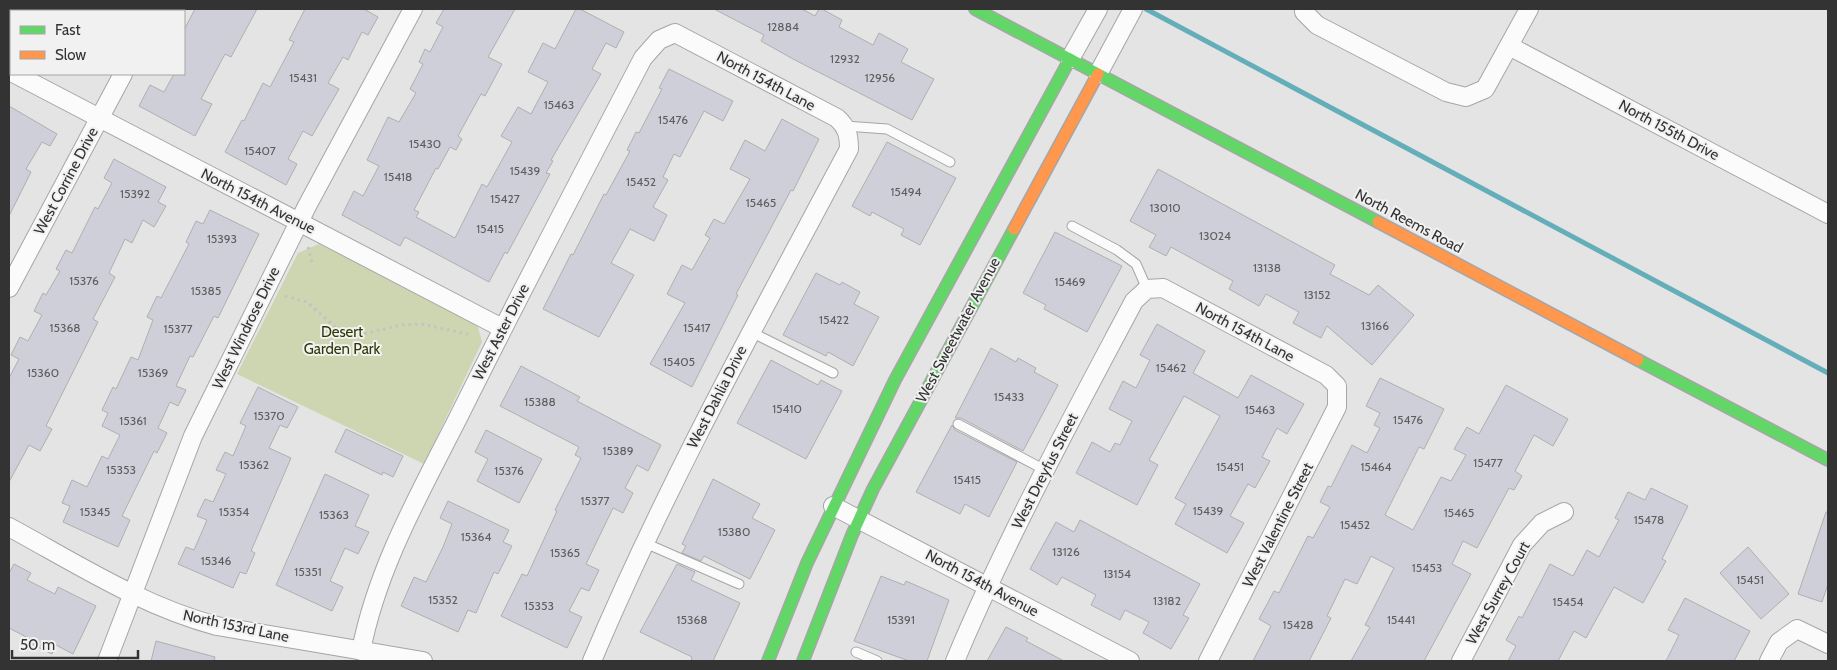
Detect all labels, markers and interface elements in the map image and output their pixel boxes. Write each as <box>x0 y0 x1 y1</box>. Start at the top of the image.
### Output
legend <box>10 10 185 75</box>
house number: 12884 <box>767 19 799 34</box>
text: Fast <box>55 21 80 39</box>
text: Slow <box>55 46 86 64</box>
street label: North 154th Lane <box>714 47 819 115</box>
house number: 12932 <box>830 51 860 66</box>
house number: 15431 <box>289 70 317 85</box>
house number: 12956 <box>865 70 895 85</box>
street label: North 155th Drive <box>1616 96 1723 164</box>
house number: 15463 <box>544 97 574 112</box>
house number: 15476 <box>658 112 688 127</box>
street label: West Corrine Drive <box>30 124 102 238</box>
house number: 15430 <box>409 136 441 151</box>
house number: 15407 <box>244 143 276 158</box>
house number: 15439 <box>510 163 541 178</box>
street label: North 154th Avenue <box>198 164 318 238</box>
house number: 15418 <box>384 169 412 184</box>
house number: 15452 <box>626 174 656 189</box>
house number: 15494 <box>890 184 922 199</box>
street label: North Reems Road <box>1352 185 1466 257</box>
house number: 15392 <box>120 186 150 201</box>
house number: 15427 <box>490 191 520 206</box>
house number: 15465 <box>746 195 776 210</box>
house number: 13010 <box>1149 200 1181 215</box>
house number: 15415 <box>476 221 504 236</box>
house number: 13024 <box>1199 228 1231 243</box>
house number: 15393 <box>207 231 237 246</box>
street label: West Sweetwater Avenue <box>912 254 1004 406</box>
house number: 13138 <box>1253 260 1281 275</box>
street label: West Windrose Drive <box>209 264 284 392</box>
house number: 15376 <box>69 273 99 288</box>
house number: 15469 <box>1055 274 1086 289</box>
street label: West Aster Drive <box>469 280 533 383</box>
house number: 15385 <box>191 283 221 298</box>
house number: 13152 <box>1303 287 1331 302</box>
street label: North 154th Lane <box>1193 298 1298 366</box>
house number: 15422 <box>819 312 849 327</box>
house number: 13166 <box>1361 318 1389 333</box>
house number: 15368 <box>50 320 80 335</box>
house number: 15417 <box>683 320 711 335</box>
house number: 15377 <box>164 321 192 336</box>
park label: Desert Garden Park <box>304 323 381 358</box>
street label: West Dahlia Drive <box>683 342 751 451</box>
house number: 15405 <box>663 354 695 369</box>
house number: 15462 <box>1156 360 1186 375</box>
house number: 15360 <box>27 365 59 380</box>
house number: 15369 <box>138 365 168 380</box>
house number: 15433 <box>994 389 1024 404</box>
house number: 15388 <box>524 394 556 409</box>
house number: 15410 <box>772 401 802 416</box>
house number: 15463 <box>1245 402 1275 417</box>
house number: 15370 <box>253 408 285 423</box>
street label: West Dreyfus Street <box>1008 410 1082 532</box>
house number: 15476 <box>1393 412 1423 427</box>
house number: 15361 <box>119 413 147 428</box>
house number: 15389 <box>603 443 634 458</box>
house number: 15477 <box>1473 455 1503 470</box>
house number: 15362 <box>239 457 269 472</box>
house number: 15451 <box>1216 459 1244 474</box>
house number: 15464 <box>1360 459 1392 474</box>
street label: West Valentine Street <box>1239 460 1317 590</box>
house number: 15353 <box>106 462 136 477</box>
house number: 15376 <box>494 463 524 478</box>
house number: 15415 <box>953 472 981 487</box>
house number: 15377 <box>581 493 609 508</box>
house number: 15439 <box>1193 503 1224 518</box>
house number: 15345 <box>80 504 110 519</box>
house number: 15354 <box>219 504 249 519</box>
house number: 15465 <box>1444 505 1474 520</box>
house number: 15363 <box>319 507 349 522</box>
house number: 15478 <box>1634 512 1664 527</box>
house number: 15452 <box>1340 517 1370 532</box>
house number: 15380 <box>718 524 750 539</box>
house number: 15364 <box>461 529 491 544</box>
street label: West Surrey Court <box>1462 538 1534 648</box>
house number: 13126 <box>1052 544 1080 559</box>
house number: 15365 <box>550 545 580 560</box>
street label: North 154th Avenue <box>922 546 1042 621</box>
house number: 15346 <box>201 553 232 568</box>
house number: 15453 <box>1412 560 1442 575</box>
house number: 15351 <box>294 564 322 579</box>
house number: 13154 <box>1103 566 1131 581</box>
house number: 15451 <box>1736 572 1764 587</box>
house number: 15352 <box>428 592 458 607</box>
house number: 13182 <box>1153 593 1181 608</box>
house number: 15454 <box>1553 594 1583 609</box>
house number: 15353 <box>524 598 554 613</box>
street label: North 153rd Lane <box>181 606 291 646</box>
house number: 15368 <box>677 612 707 627</box>
house number: 15391 <box>887 612 915 627</box>
house number: 15441 <box>1387 612 1415 627</box>
house number: 15428 <box>1283 617 1313 632</box>
scale bar <box>12 628 139 660</box>
text: 50 m <box>20 636 55 654</box>

